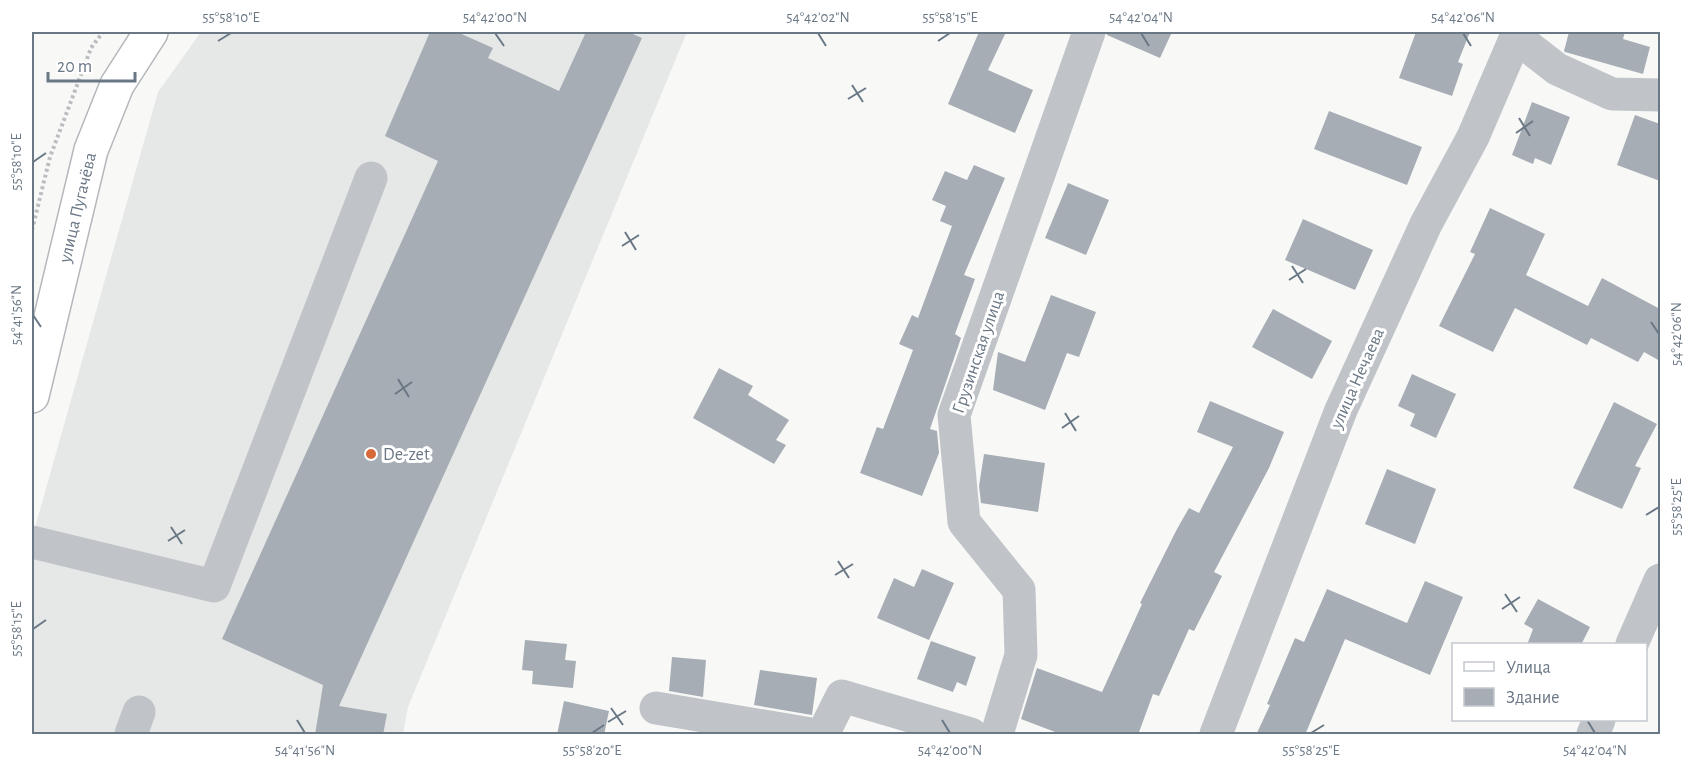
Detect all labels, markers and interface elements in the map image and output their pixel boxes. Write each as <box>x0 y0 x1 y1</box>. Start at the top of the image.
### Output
text: 55°58'10"E <box>202 10 260 25</box>
text: 54°42'00"N <box>463 10 527 25</box>
text: 54°42'02"N <box>786 10 850 25</box>
text: 55°58'15"E <box>922 10 978 25</box>
text: 54°42'04"N <box>1109 10 1173 25</box>
text: 54°42'06"N <box>1431 10 1495 25</box>
scale bar <box>48 45 135 83</box>
text: 20 m <box>57 58 92 76</box>
text: 55°58'10"E <box>9 133 24 191</box>
street label: улица Пугачёва <box>56 151 100 265</box>
text: 54°41'56"N <box>9 285 24 345</box>
street label: Грузинская улица <box>950 289 1008 416</box>
text: 54°42'06"N <box>1669 302 1684 366</box>
street label: улица Нечаева <box>1327 325 1388 432</box>
place label: De-zet <box>383 446 430 464</box>
marker: De-zet <box>364 447 378 461</box>
text: 55°58'25"E <box>1669 478 1684 536</box>
text: 55°58'15"E <box>9 601 24 657</box>
legend <box>1452 643 1647 721</box>
text: Улица <box>1506 659 1551 677</box>
text: Здание <box>1506 689 1560 707</box>
text: 54°41'56"N <box>275 743 335 758</box>
text: 55°58'20"E <box>563 743 621 758</box>
text: 54°42'00"N <box>918 743 982 758</box>
text: 55°58'25"E <box>1282 743 1340 758</box>
text: 54°42'04"N <box>1563 743 1627 758</box>

